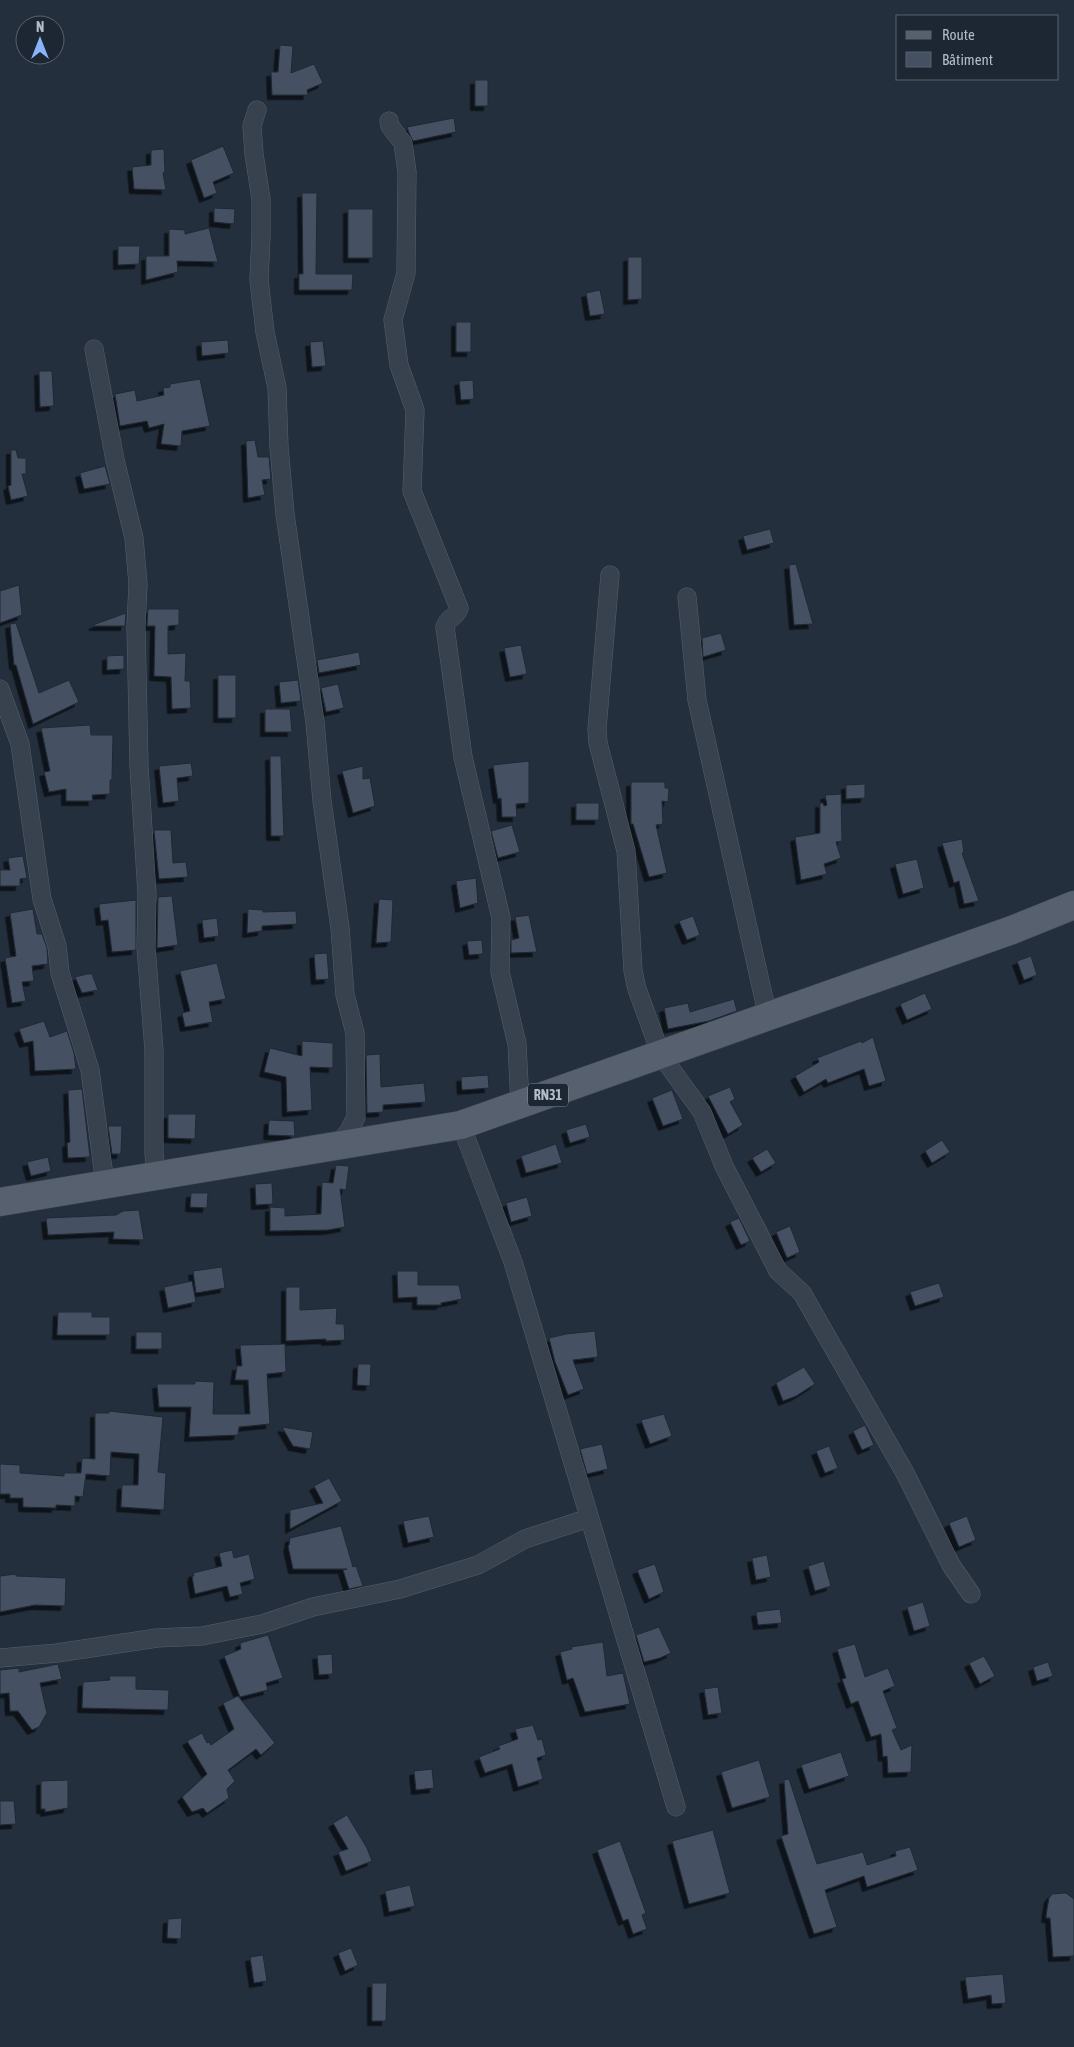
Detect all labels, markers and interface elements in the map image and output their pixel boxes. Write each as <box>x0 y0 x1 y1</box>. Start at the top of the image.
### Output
north arrow <box>15 15 65 65</box>
legend <box>896 15 1059 80</box>
text: N <box>36 19 44 35</box>
text: Route <box>942 26 975 43</box>
text: Bâtiment <box>942 51 993 68</box>
road number: RN31 <box>528 1084 568 1106</box>

